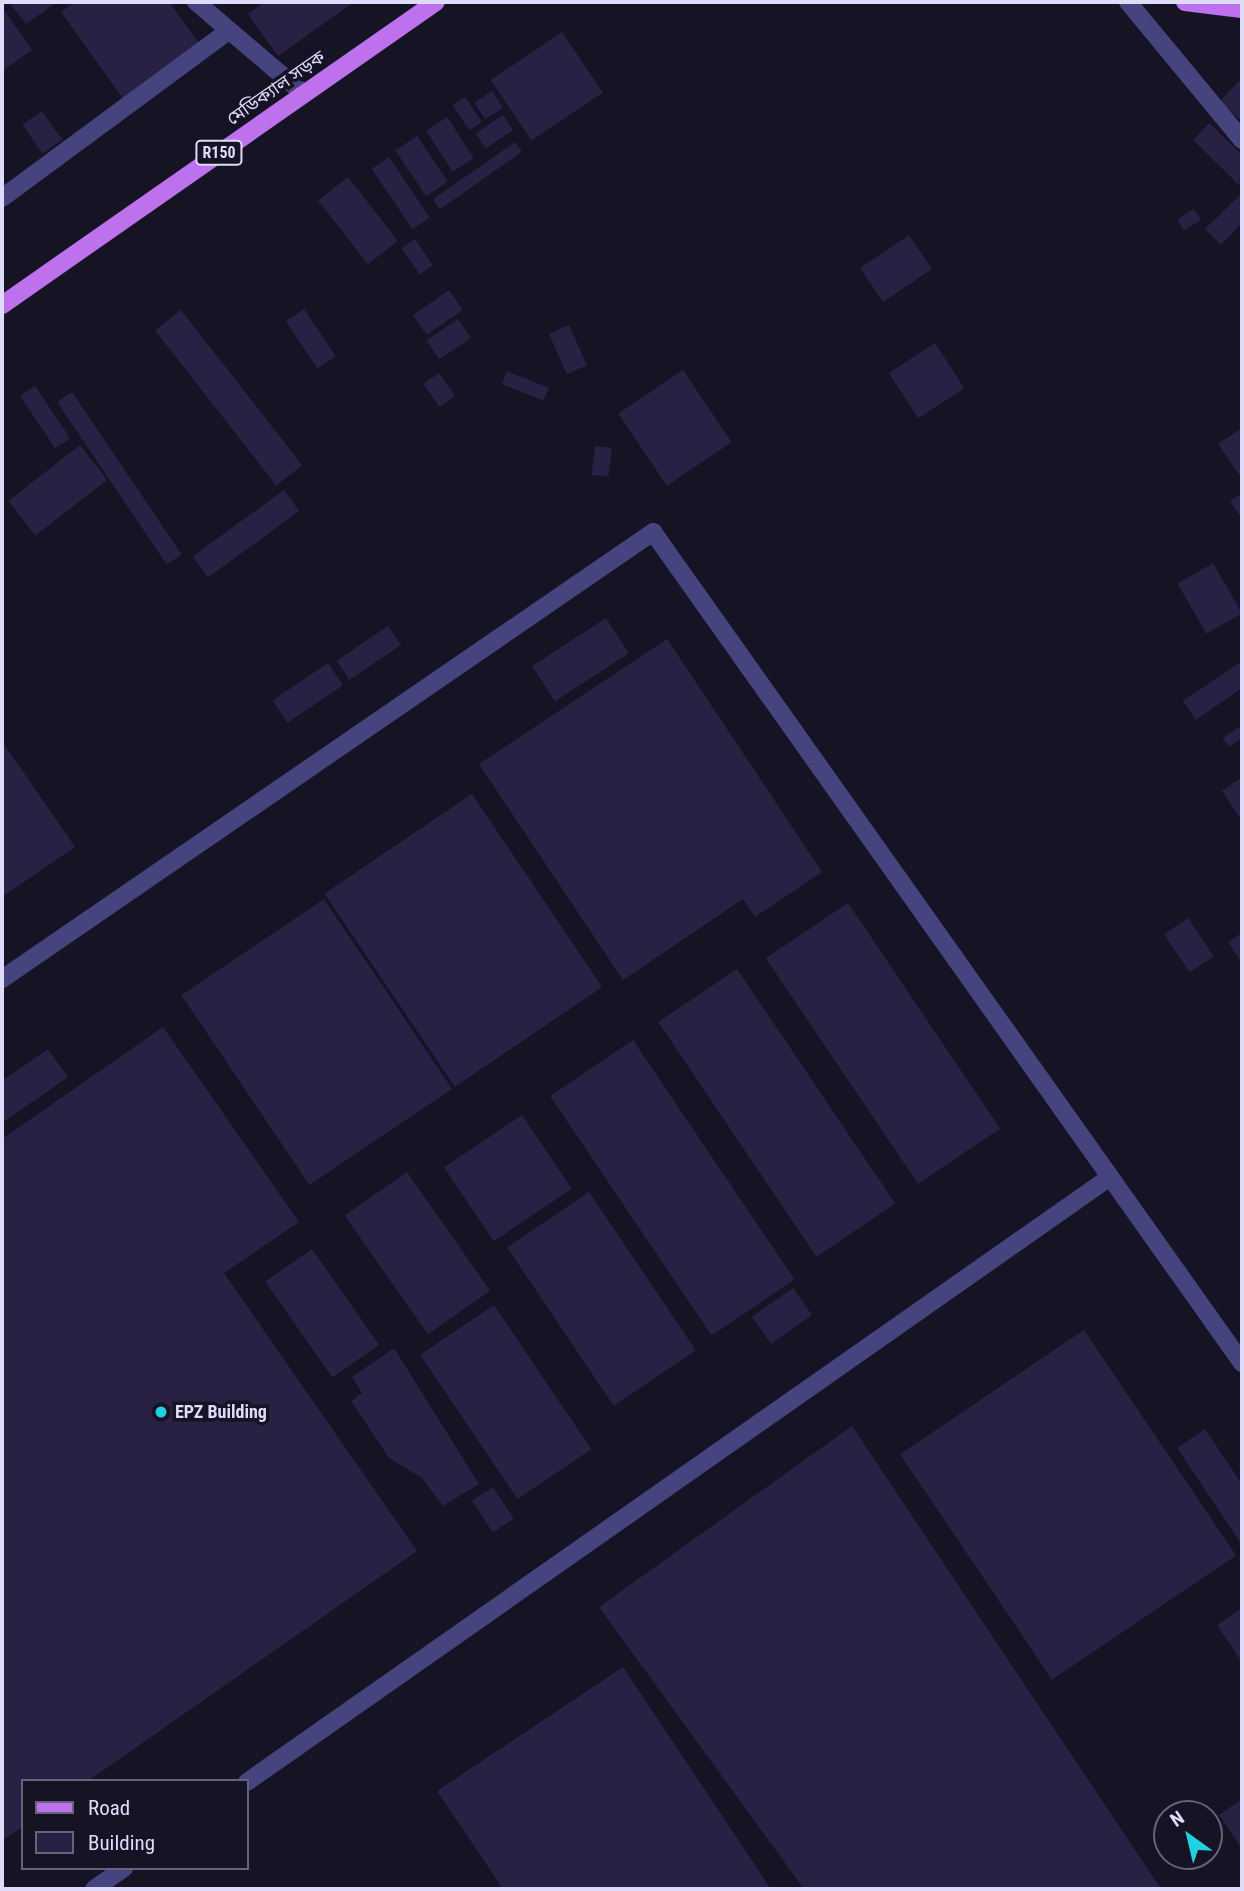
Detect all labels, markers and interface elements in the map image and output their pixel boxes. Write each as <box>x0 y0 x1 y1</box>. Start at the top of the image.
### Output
street label: মেডিক্যাল সড়ক <box>223 46 329 130</box>
road number: R150 <box>194 140 244 166</box>
place label: EPZ Building <box>175 1401 267 1423</box>
marker: EPZ Building <box>153 1404 169 1420</box>
legend <box>21 1779 248 1870</box>
text: Road <box>88 1796 130 1820</box>
north arrow <box>1153 1800 1223 1870</box>
text: N <box>1166 1806 1188 1832</box>
text: Building <box>88 1831 155 1855</box>

